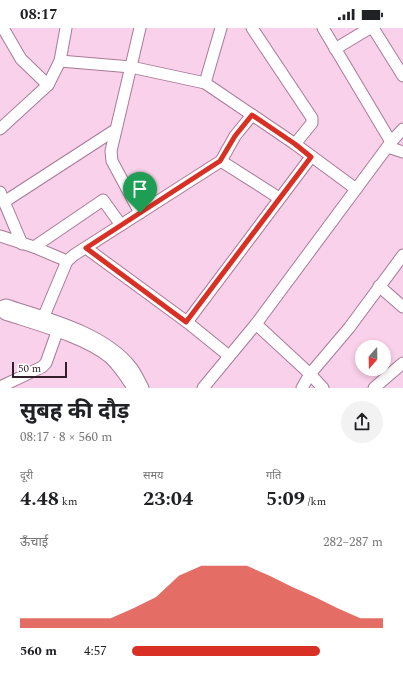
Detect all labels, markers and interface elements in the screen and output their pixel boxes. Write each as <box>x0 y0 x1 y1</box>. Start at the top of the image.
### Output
text: 08:17 <box>20 3 58 26</box>
pin <box>123 172 157 213</box>
icon: arrive <box>129 178 151 200</box>
north arrow <box>355 340 391 376</box>
map controls <box>355 340 391 376</box>
scale bar <box>12 360 67 379</box>
text: 50 m <box>18 360 41 377</box>
text: सुबह की दौड़ <box>20 395 129 428</box>
button: share <box>341 401 383 443</box>
text: 08:17 · 8 × 560 m <box>20 427 112 447</box>
text: दूरी <box>20 467 33 484</box>
text: समय <box>143 467 163 484</box>
text: गति <box>266 467 281 484</box>
text: 4.48 <box>20 484 59 514</box>
text: 23:04 <box>143 484 193 514</box>
text: 5:09 <box>266 484 305 514</box>
text: km <box>59 493 77 510</box>
text: /km <box>305 493 326 510</box>
text: ऊँचाई <box>20 532 48 552</box>
text: 282–287 m <box>323 532 383 552</box>
text: 560 m <box>20 641 57 661</box>
text: 4:57 <box>84 641 107 661</box>

